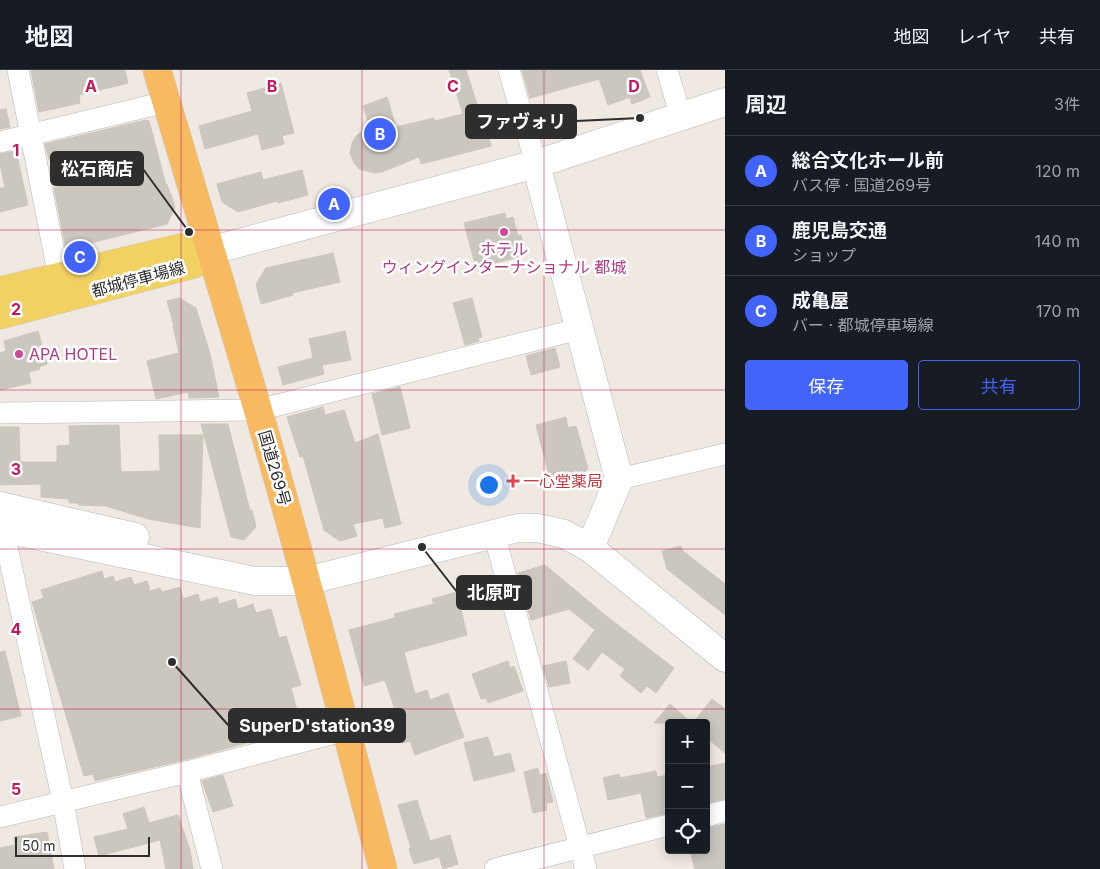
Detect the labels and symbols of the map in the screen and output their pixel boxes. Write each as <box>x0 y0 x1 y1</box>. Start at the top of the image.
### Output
text: A <box>85 76 97 96</box>
text: B <box>267 76 277 96</box>
text: C <box>447 76 459 96</box>
text: D <box>628 76 640 96</box>
callout: ファヴォリ <box>466 105 576 138</box>
text: ファヴォリ <box>476 111 566 132</box>
pin: B <box>364 115 396 153</box>
text: 1 <box>13 140 19 160</box>
callout: 松石商店 <box>51 152 143 185</box>
text: 松石商店 <box>61 158 133 179</box>
pin: A <box>318 185 350 223</box>
marker: ホテル ウィングインターナショナル 都城 <box>498 226 510 238</box>
pin: C <box>64 238 96 276</box>
place label: ホテル ウィングインターナショナル 都城 <box>382 239 626 277</box>
street label: 都城停車場線 <box>89 257 187 301</box>
text: 2 <box>11 299 21 319</box>
place label: APA HOTEL <box>29 344 117 364</box>
marker: APA HOTEL <box>13 348 25 360</box>
street label: 国道269号 <box>255 428 295 508</box>
text: 3 <box>11 459 21 479</box>
place label: 一心堂薬局 <box>523 471 603 491</box>
your location <box>476 472 502 498</box>
marker: 一心堂薬局 <box>507 475 519 487</box>
callout: 北原町 <box>457 576 531 609</box>
text: 北原町 <box>467 582 521 603</box>
text: 4 <box>11 619 22 639</box>
callout: SuperD'station39 <box>229 709 405 742</box>
text: SuperD'station39 <box>239 715 395 736</box>
text: 5 <box>11 779 21 799</box>
scale bar <box>15 834 150 857</box>

